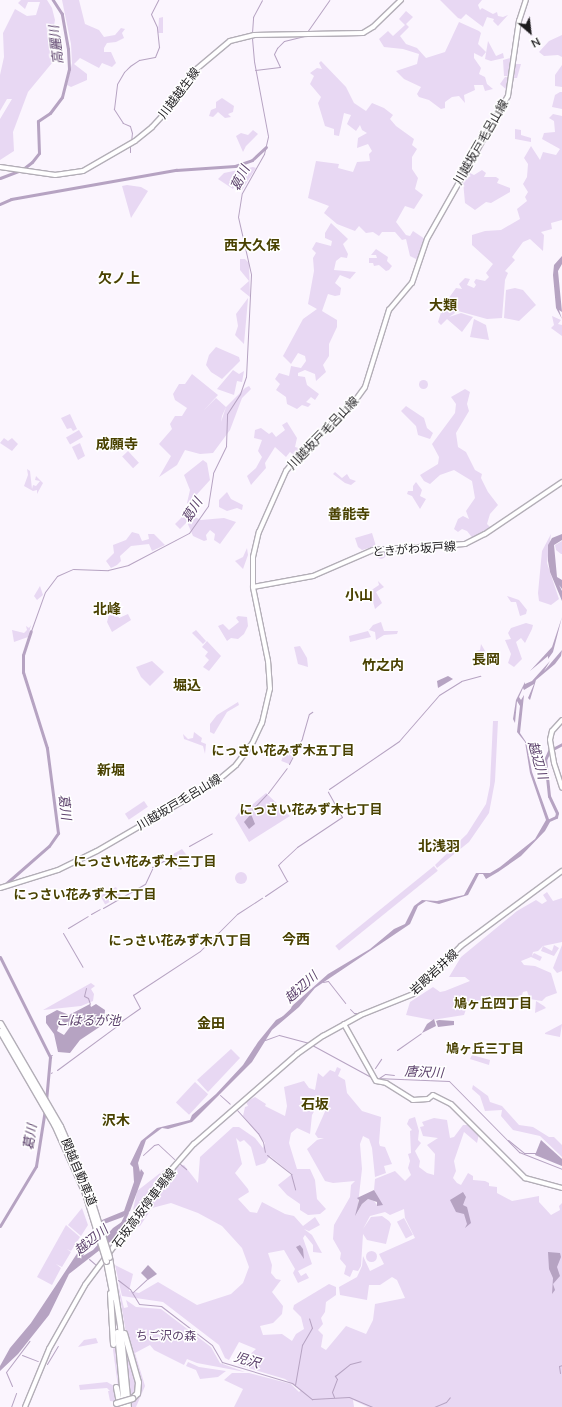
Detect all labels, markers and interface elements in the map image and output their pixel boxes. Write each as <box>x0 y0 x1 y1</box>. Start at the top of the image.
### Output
north arrow <box>510 12 550 52</box>
water label: 高麗川 <box>46 25 66 65</box>
text: N <box>529 34 543 51</box>
street label: 川越越生線 <box>155 65 203 121</box>
street label: 川越坂戸毛呂山線 <box>451 97 511 187</box>
water label: 葛川 <box>227 163 253 193</box>
district label: 西大久保 <box>224 237 280 253</box>
district label: 欠ノ上 <box>98 270 140 286</box>
district label: 大類 <box>429 297 457 313</box>
street label: 川越坂戸毛呂山線 <box>284 393 362 473</box>
district label: 成願寺 <box>96 436 138 452</box>
water label: 葛川 <box>178 495 206 525</box>
district label: 善能寺 <box>328 506 370 522</box>
street label: ときがわ坂戸線 <box>372 539 456 559</box>
district label: 小山 <box>345 587 373 603</box>
district label: 北峰 <box>93 601 121 617</box>
district label: 長岡 <box>472 651 500 667</box>
district label: 竹之内 <box>362 657 404 673</box>
district label: 堀込 <box>173 677 201 693</box>
water label: 越辺川 <box>525 739 551 781</box>
district label: にっさい花みず木五丁目 <box>212 742 354 758</box>
district label: 新堀 <box>97 762 125 778</box>
street label: 川越坂戸毛呂山線 <box>134 771 224 833</box>
water label: 葛川 <box>56 793 74 821</box>
district label: にっさい花みず木七丁目 <box>240 801 382 817</box>
district label: 北浅羽 <box>418 838 460 854</box>
district label: にっさい花みず木三丁目 <box>74 853 216 869</box>
district label: にっさい花みず木二丁目 <box>14 886 156 902</box>
district label: 今西 <box>282 931 310 947</box>
district label: にっさい花みず木八丁目 <box>109 932 251 948</box>
street label: 岩殿岩井線 <box>407 946 461 998</box>
water label: 越辺川 <box>281 968 321 1006</box>
district label: 鳩ヶ丘四丁目 <box>454 995 532 1011</box>
water label: こはるが池 <box>56 1012 120 1028</box>
district label: 金田 <box>197 1015 225 1031</box>
district label: 鳩ヶ丘三丁目 <box>446 1040 524 1056</box>
water label: 唐沢川 <box>404 1063 444 1081</box>
district label: 石坂 <box>301 1096 329 1112</box>
district label: 沢木 <box>102 1112 130 1128</box>
water label: 葛川 <box>20 1123 40 1151</box>
street label: 関越自動車道 <box>58 1136 100 1208</box>
street label: 石坂高坂停車場線 <box>109 1165 179 1251</box>
water label: 越辺川 <box>71 1222 111 1258</box>
park label: ちご沢の森 <box>136 1329 196 1343</box>
water label: 児沢 <box>232 1349 262 1371</box>

